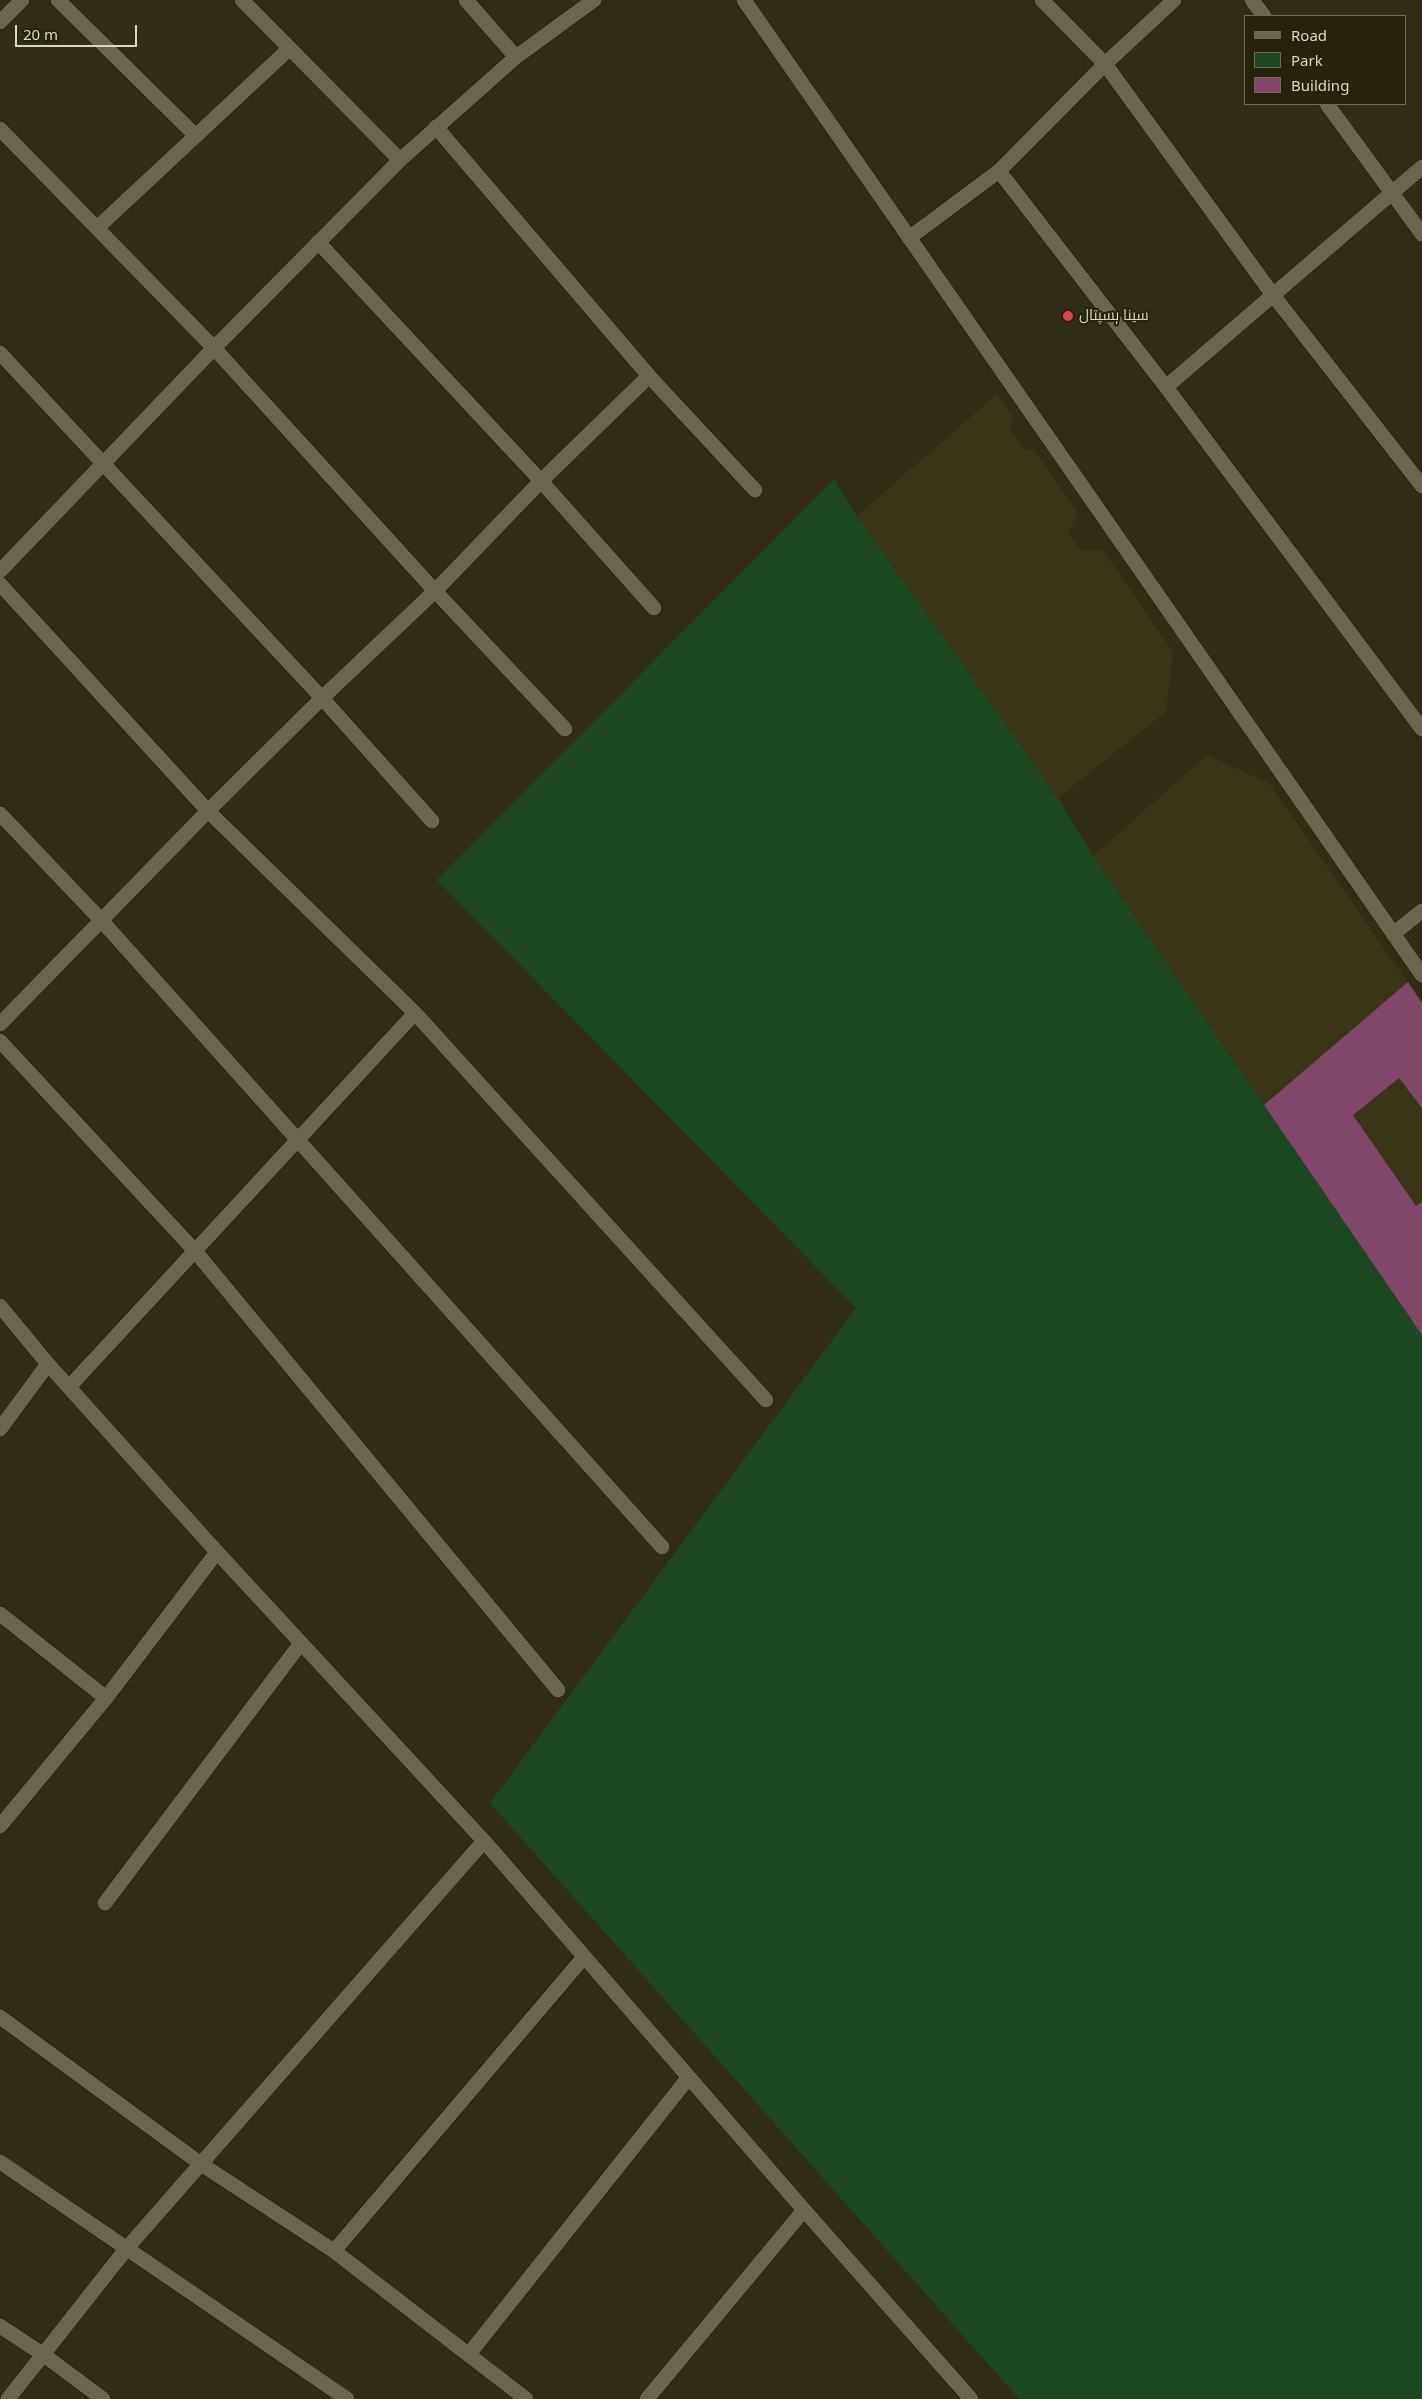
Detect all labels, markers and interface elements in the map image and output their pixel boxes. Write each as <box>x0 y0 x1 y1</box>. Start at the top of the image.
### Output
scale bar <box>18 15 140 47</box>
legend <box>1244 15 1407 105</box>
text: 20 m <box>23 24 58 44</box>
text: Road <box>1291 25 1327 45</box>
text: Park <box>1291 50 1323 70</box>
text: Building <box>1291 75 1349 95</box>
place label: سینا ہسپتال <box>1079 307 1149 325</box>
marker: سینا ہسپتال <box>1061 309 1075 323</box>

